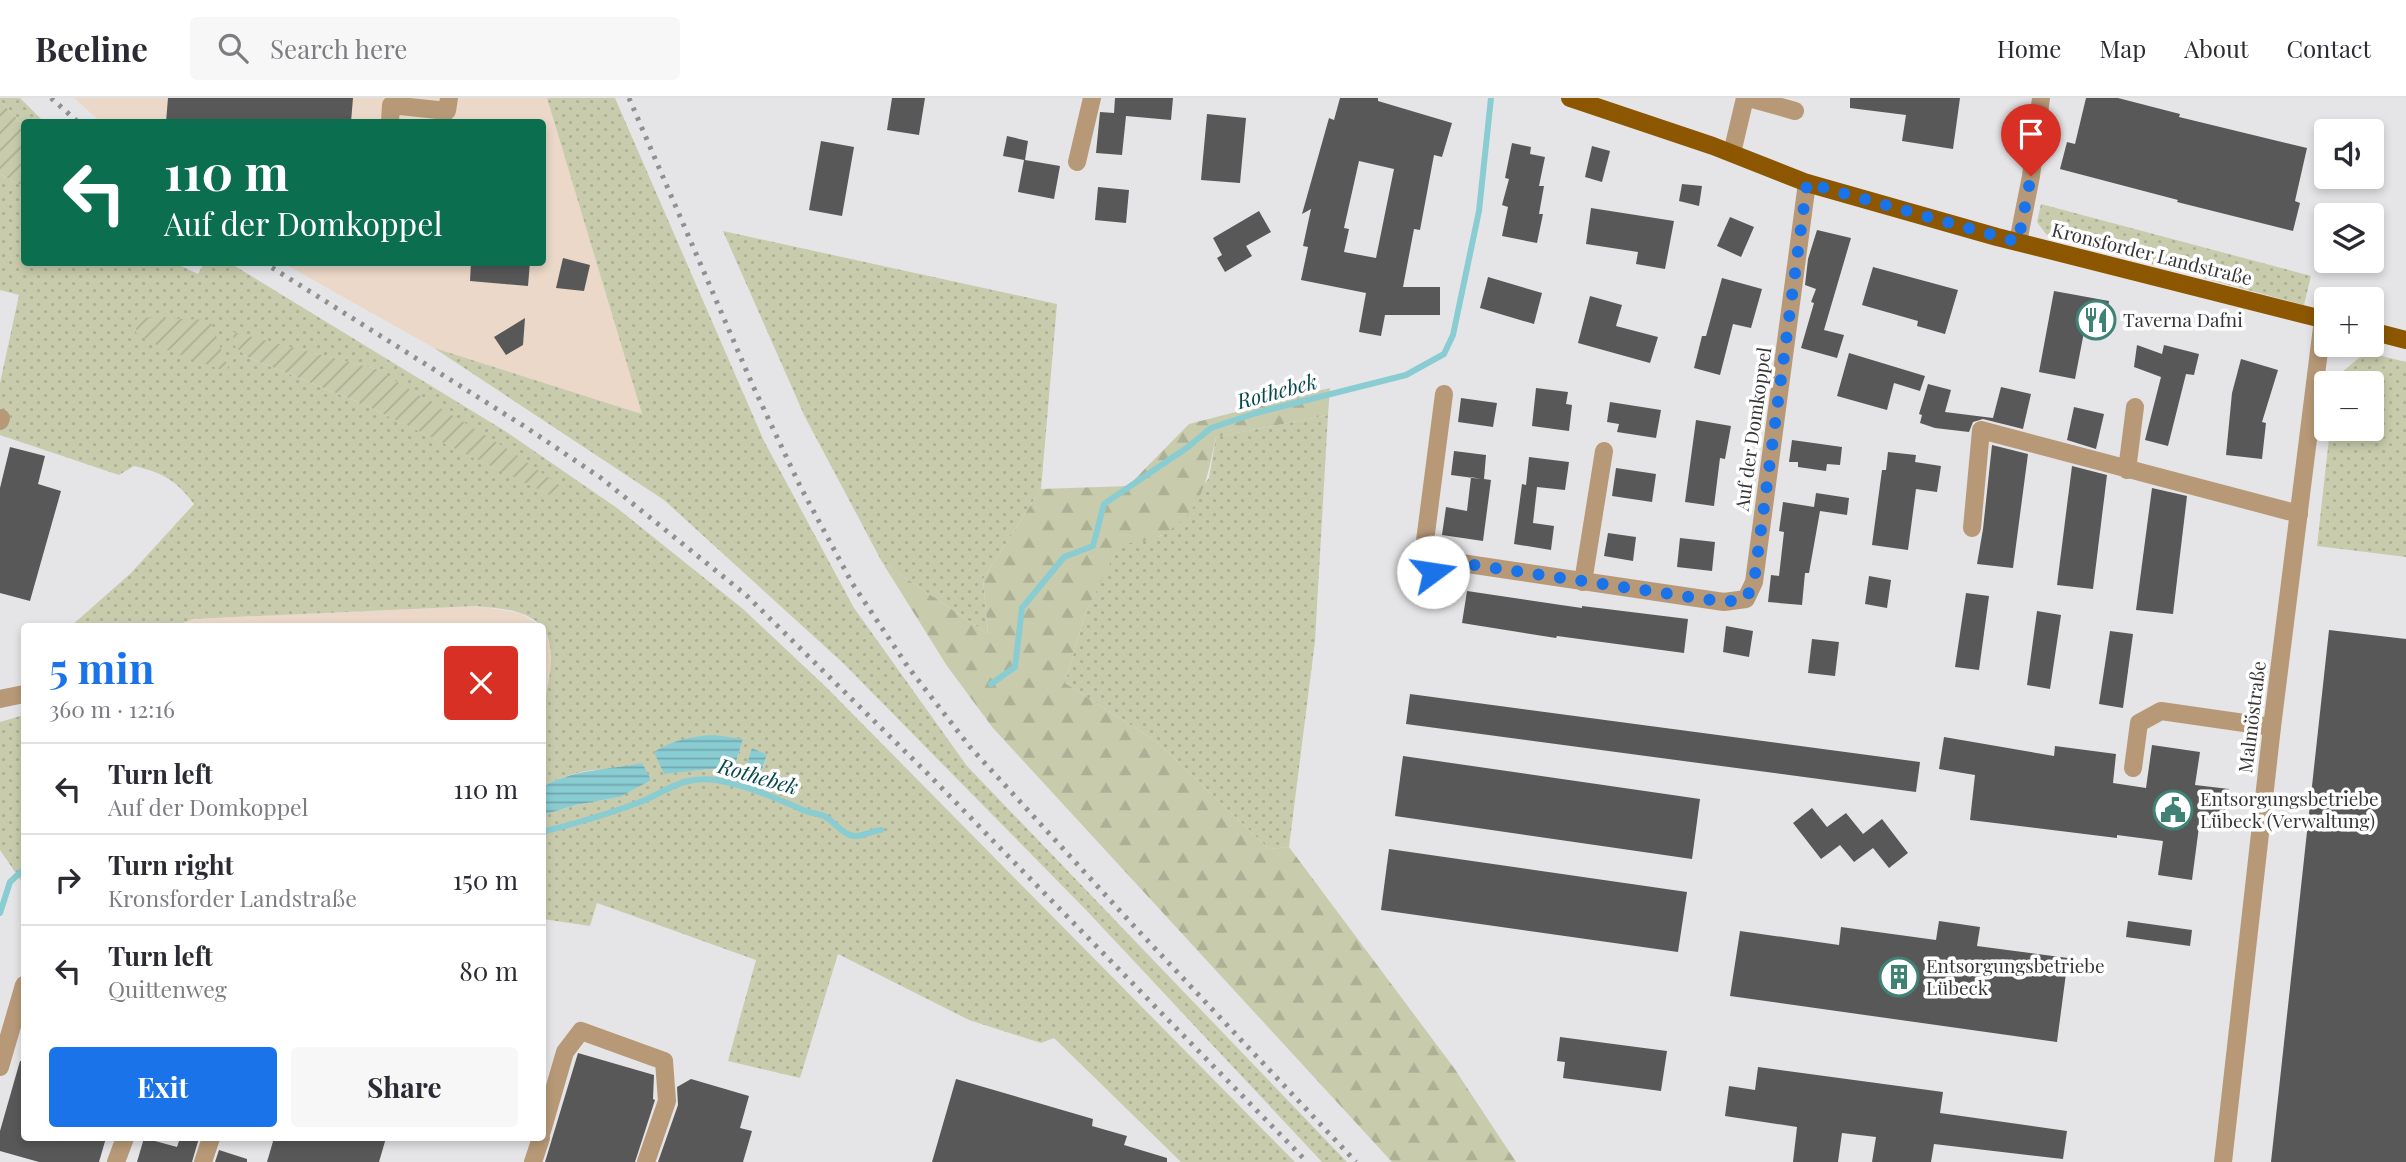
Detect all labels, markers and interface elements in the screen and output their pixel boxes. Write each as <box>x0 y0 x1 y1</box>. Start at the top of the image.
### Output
search box <box>190 17 680 80</box>
text: Beeline <box>35 26 148 70</box>
icon: search <box>214 29 252 67</box>
text: Search here <box>270 31 407 66</box>
text: Home <box>1997 32 2061 64</box>
text: Map <box>2099 32 2146 64</box>
text: About <box>2184 32 2248 64</box>
text: Contact <box>2286 32 2371 64</box>
pin <box>2001 104 2061 176</box>
icon: arrive <box>2012 115 2050 153</box>
map controls <box>2314 119 2384 441</box>
button: sound <box>2314 119 2384 189</box>
text: 110 m <box>164 138 289 203</box>
icon: left <box>49 147 140 238</box>
text: Auf der Domkoppel <box>164 201 443 244</box>
button: layers <box>2314 203 2384 273</box>
street label: Kronsforder Landstraße <box>2049 216 2255 291</box>
button: + <box>2314 287 2384 357</box>
restaurant icon: Taverna Dafni <box>2075 299 2117 341</box>
place label: Taverna Dafni <box>2123 306 2243 332</box>
street label: Auf der Domkoppel <box>1727 345 1776 514</box>
water label: Rothebek <box>1232 366 1320 414</box>
button: − <box>2314 371 2384 441</box>
position arrow <box>1396 535 1470 609</box>
text: 5 min <box>49 639 154 695</box>
button: close <box>444 646 518 720</box>
street label: Malmöstraße <box>2231 659 2271 774</box>
text: 360 m · 12:16 <box>49 693 175 724</box>
water label: Rothebek <box>714 750 802 800</box>
text: Turn left <box>108 756 213 791</box>
icon: left <box>49 770 87 808</box>
text: 110 m <box>454 771 518 806</box>
place label: Entsorgungsbetriebe Lübeck (Verwaltung) <box>2200 785 2379 833</box>
public building icon: Entsorgungsbetriebe Lübeck (Verwaltung) <box>2152 789 2194 831</box>
text: Auf der Domkoppel <box>108 791 308 822</box>
text: Turn right <box>108 847 234 882</box>
icon: right <box>49 861 87 899</box>
text: 150 m <box>453 862 518 897</box>
text: Kronsforder Landstraße <box>108 882 357 913</box>
text: Turn left <box>108 938 213 973</box>
icon: left <box>49 952 87 990</box>
place label: Entsorgungsbetriebe Lübeck <box>1926 952 2105 1000</box>
text: 80 m <box>459 953 518 988</box>
building icon: Entsorgungsbetriebe Lübeck <box>1878 956 1920 998</box>
text: Quittenweg <box>108 973 227 1004</box>
button: Exit <box>49 1047 277 1127</box>
button: Share <box>291 1047 518 1127</box>

